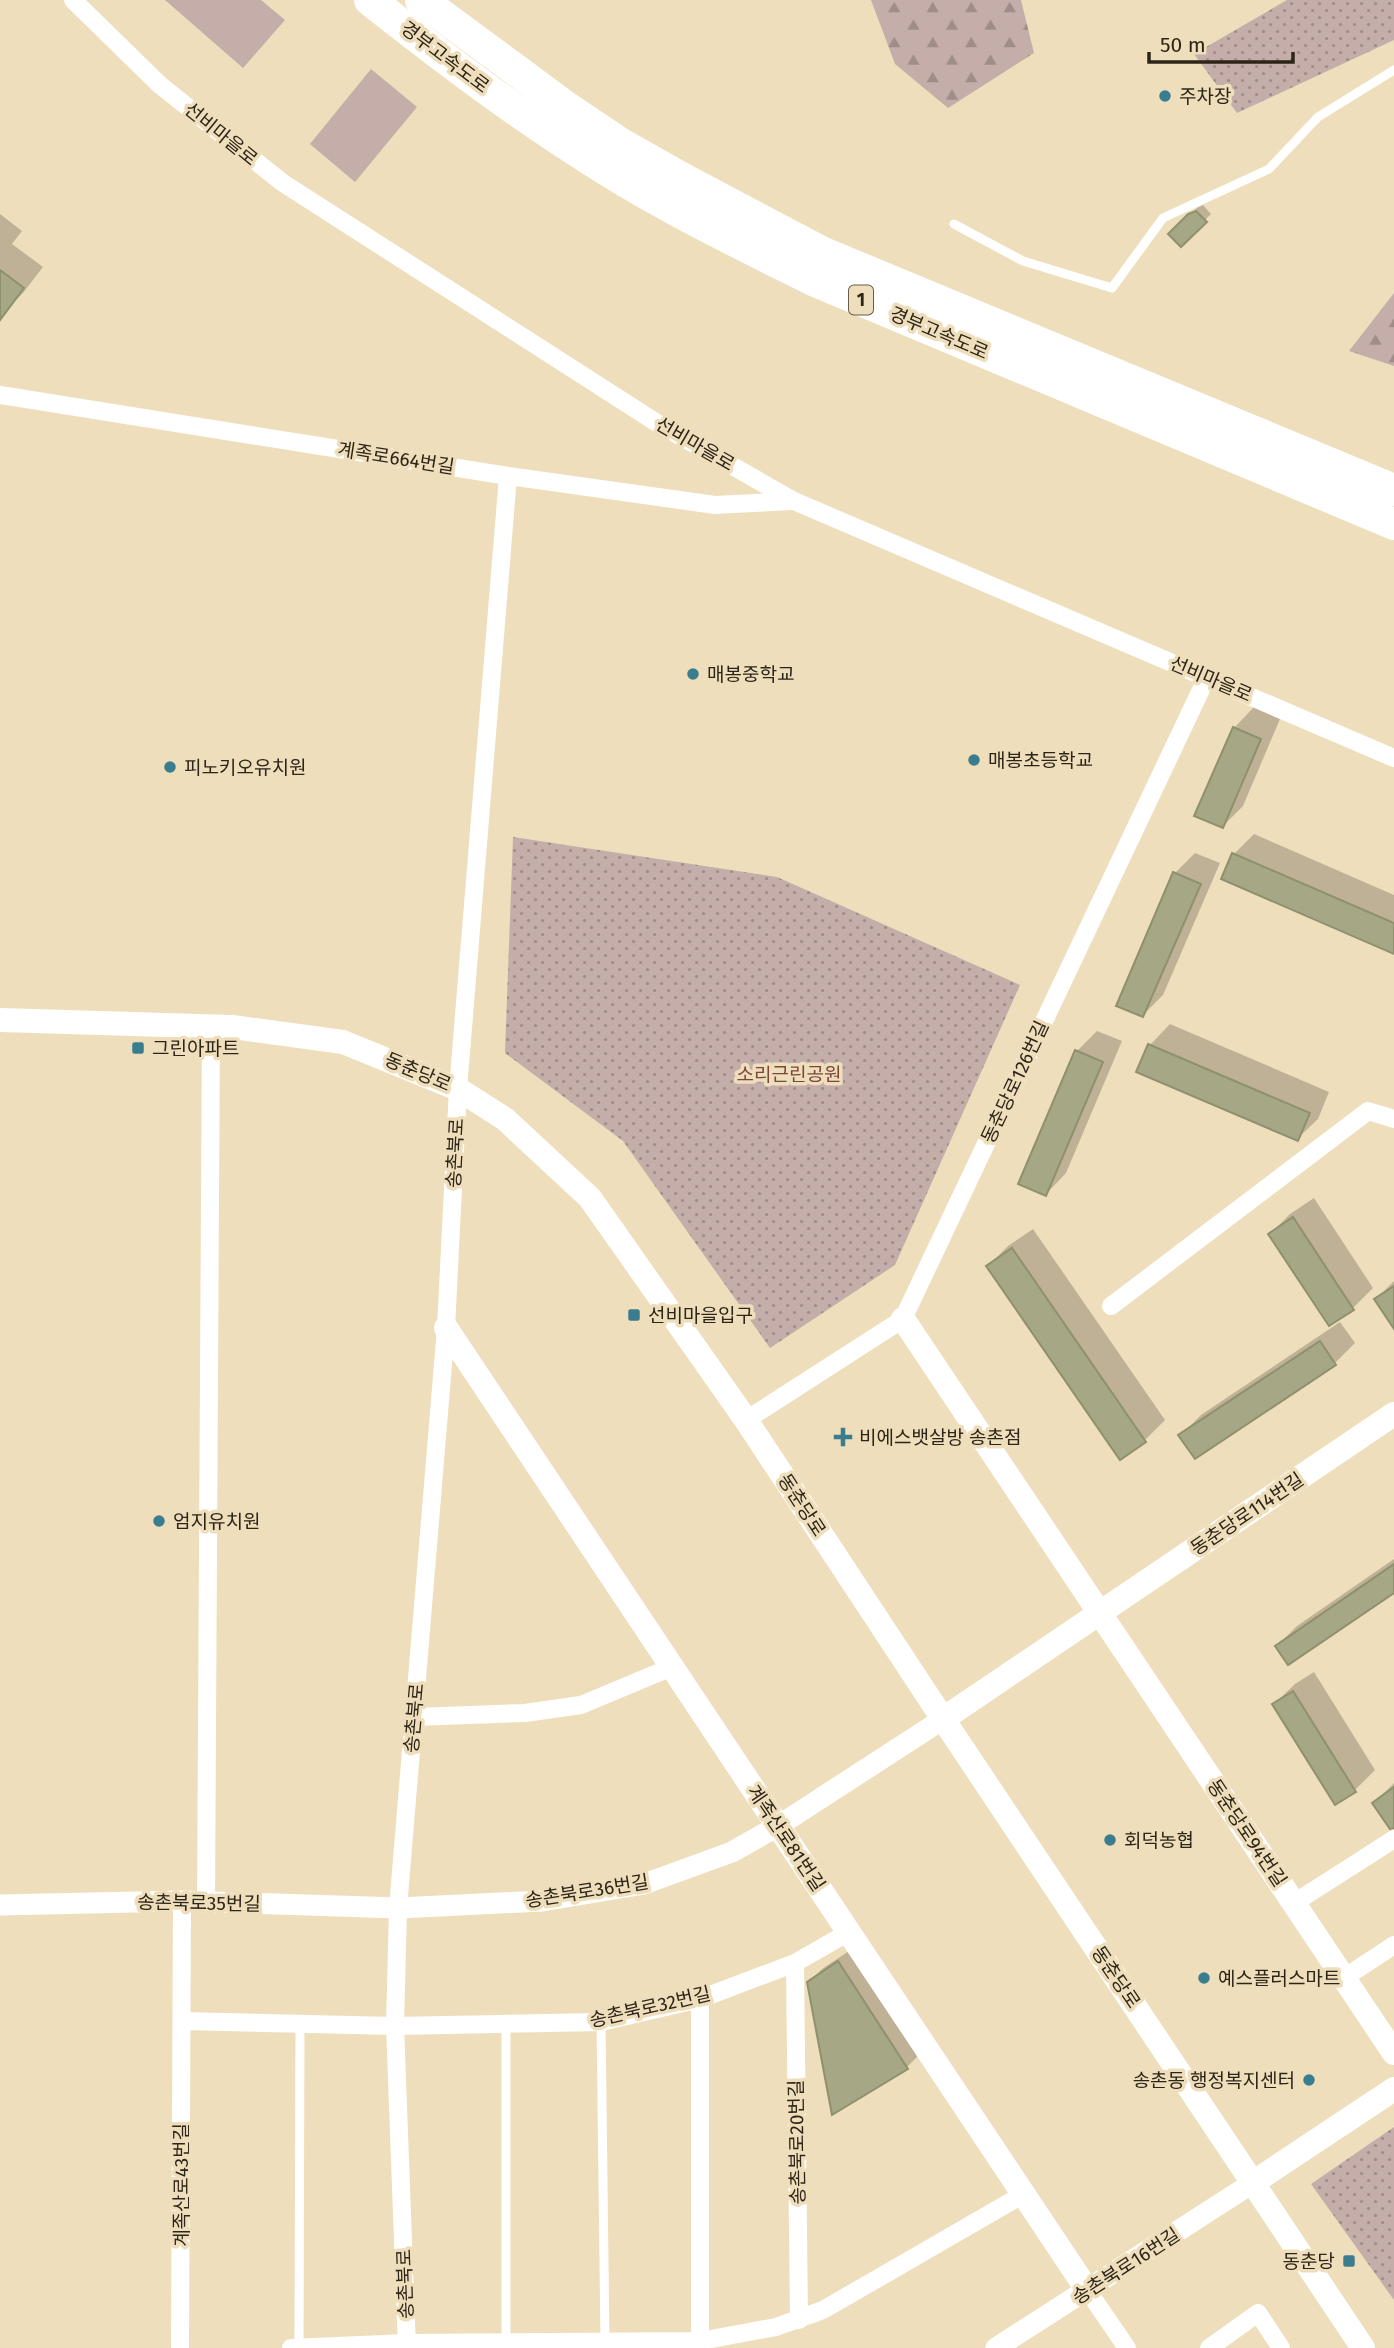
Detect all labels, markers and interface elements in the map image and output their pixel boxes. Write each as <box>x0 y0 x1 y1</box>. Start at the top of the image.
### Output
street label: 경부고속도로 <box>396 16 494 98</box>
scale bar <box>1149 21 1292 65</box>
text: 50 m <box>1160 32 1206 58</box>
place label: 주차장 <box>1179 85 1231 108</box>
marker: 주차장 <box>1157 88 1173 104</box>
street label: 선비마을로 <box>180 98 262 170</box>
road number: 1 <box>849 286 873 314</box>
street label: 경부고속도로 <box>886 302 992 364</box>
street label: 선비마을로 <box>651 412 739 476</box>
street label: 계족로664번길 <box>336 437 456 479</box>
street label: 선비마을로 <box>1166 651 1256 707</box>
place label: 매봉중학교 <box>707 663 794 686</box>
marker: 매봉중학교 <box>685 666 701 682</box>
place label: 매봉초등학교 <box>988 749 1093 772</box>
marker: 매봉초등학교 <box>966 752 982 768</box>
place label: 피노키오유치원 <box>184 756 306 779</box>
marker: 피노키오유치원 <box>162 759 178 775</box>
street label: 동춘당로126번길 <box>977 1017 1053 1147</box>
place label: 그린아파트 <box>152 1037 239 1060</box>
marker: 그린아파트 <box>130 1040 146 1056</box>
street label: 동춘당로 <box>381 1048 455 1096</box>
park label: 소리근린공원 <box>737 1063 841 1086</box>
street label: 송촌북로 <box>442 1117 468 1189</box>
place label: 선비마을입구 <box>648 1304 753 1327</box>
marker: 선비마을입구 <box>626 1307 642 1323</box>
place label: 비에스뱃살방 송촌점 <box>859 1426 1021 1449</box>
marker: 비에스뱃살방 송촌점 <box>833 1427 853 1447</box>
street label: 동춘당로114번길 <box>1186 1468 1308 1560</box>
street label: 동춘당로 <box>773 1469 831 1541</box>
place label: 엄지유치원 <box>173 1510 260 1533</box>
marker: 엄지유치원 <box>151 1513 167 1529</box>
street label: 송촌북로 <box>399 1682 429 1754</box>
street label: 동춘당로94번길 <box>1203 1775 1291 1891</box>
street label: 계족산로81번길 <box>742 1781 830 1895</box>
place label: 회덕농협 <box>1124 1829 1194 1852</box>
marker: 회덕농협 <box>1102 1832 1118 1848</box>
street label: 송촌북로36번길 <box>524 1870 650 1912</box>
street label: 송촌북로35번길 <box>137 1890 261 1916</box>
street label: 동춘당로 <box>1087 1942 1145 2012</box>
place label: 예스플러스마트 <box>1218 1967 1340 1990</box>
marker: 예스플러스마트 <box>1196 1970 1212 1986</box>
street label: 송촌북로32번길 <box>587 1982 713 2032</box>
place label: 송촌동 행정복지센터 <box>1133 2069 1295 2092</box>
marker: 송촌동 행정복지센터 <box>1301 2072 1317 2088</box>
street label: 송촌북로20번길 <box>784 2079 810 2205</box>
street label: 계족산로43번길 <box>170 2123 193 2247</box>
street label: 송촌북로16번길 <box>1068 2223 1184 2309</box>
street label: 송촌북로 <box>392 2249 418 2319</box>
place label: 동춘당 <box>1283 2250 1335 2273</box>
marker: 동춘당 <box>1341 2253 1357 2269</box>

